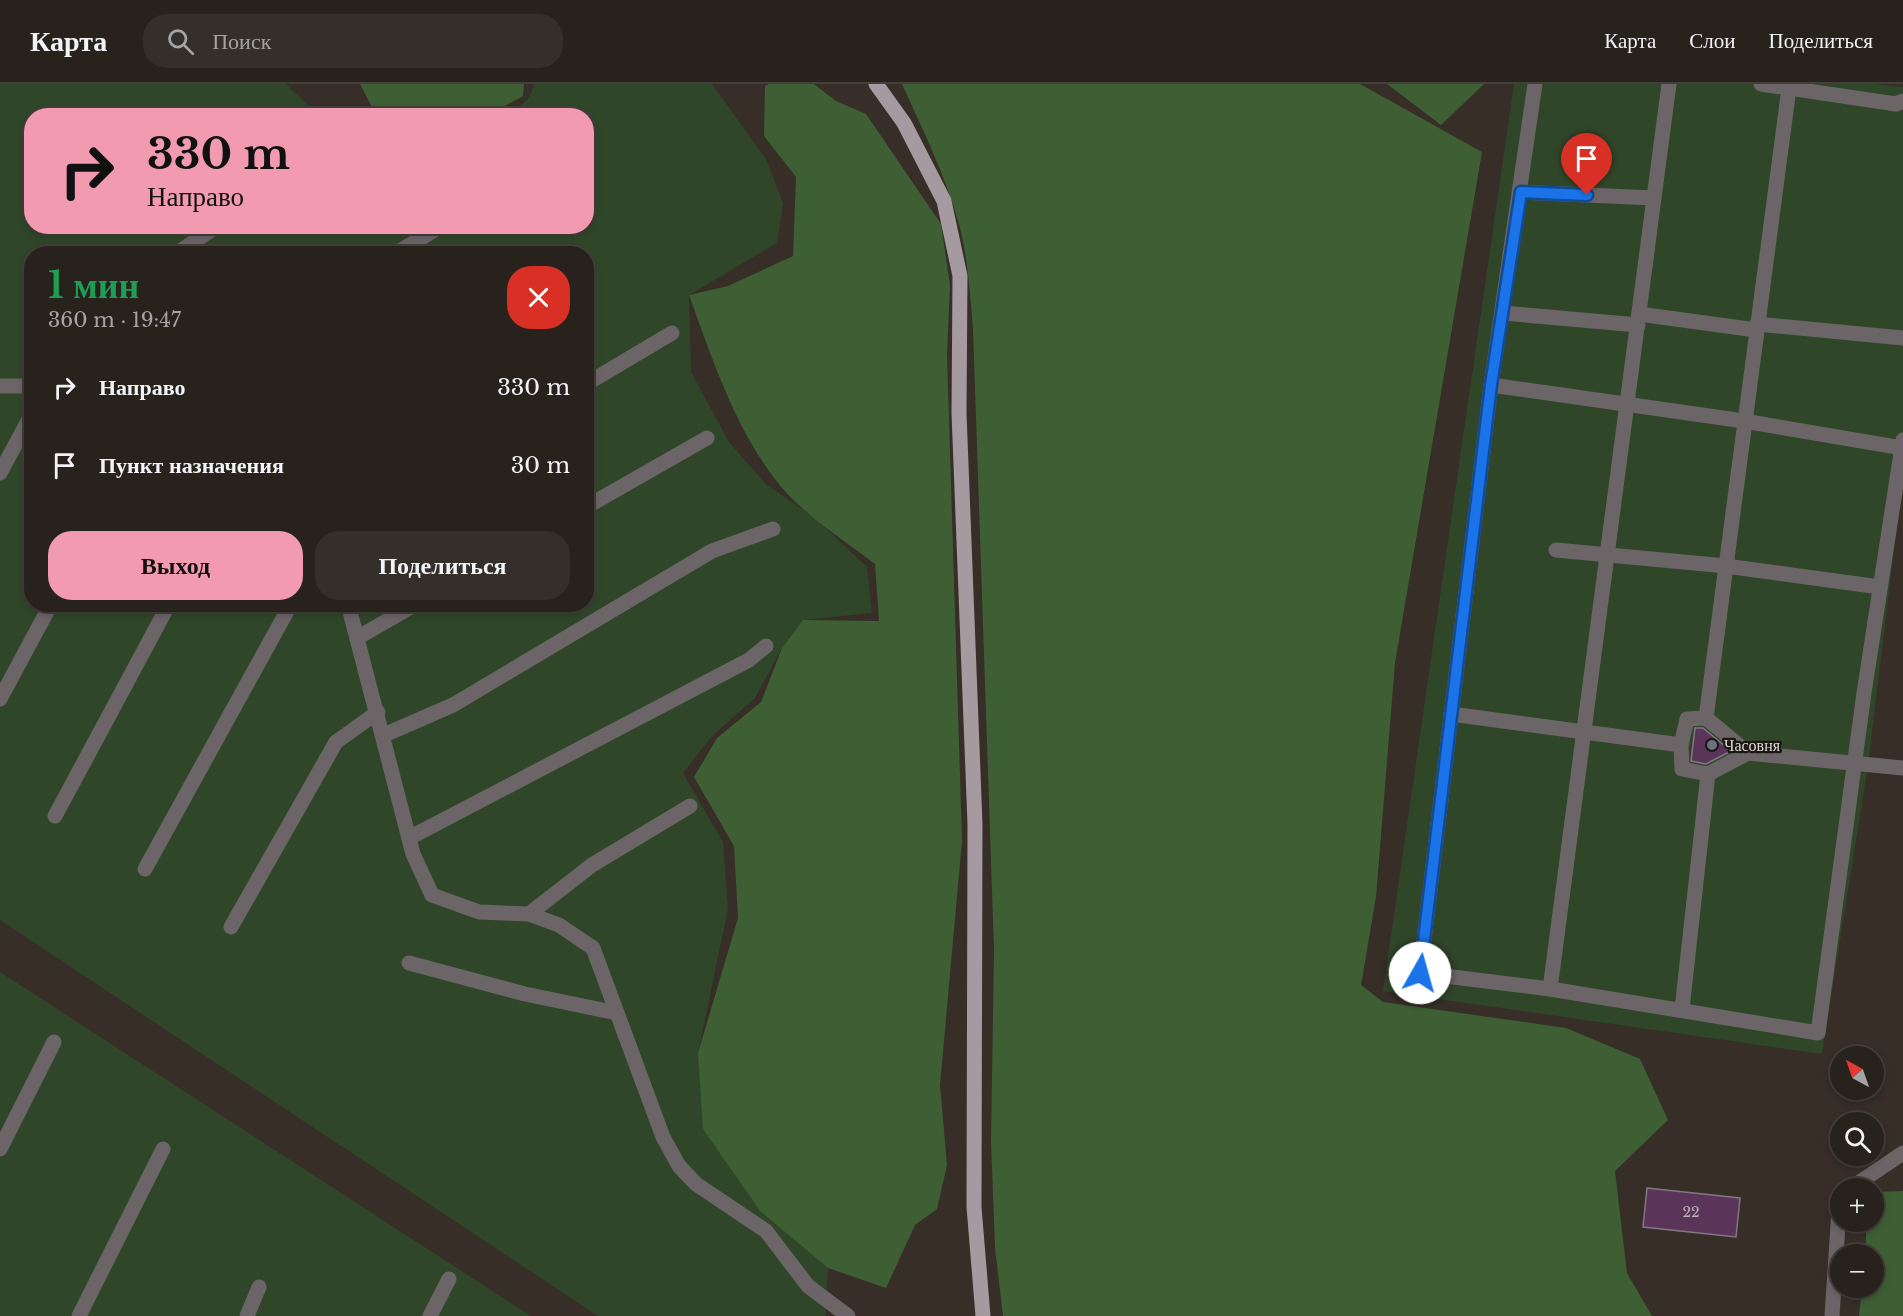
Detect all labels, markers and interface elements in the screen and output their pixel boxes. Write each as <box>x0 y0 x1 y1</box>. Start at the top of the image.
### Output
search box <box>143 14 563 68</box>
text: Карта <box>30 24 107 59</box>
icon: search <box>164 25 197 58</box>
text: Поиск <box>212 28 271 55</box>
text: Карта <box>1604 28 1656 54</box>
text: Слои <box>1689 28 1735 54</box>
text: Поделиться <box>1768 28 1873 54</box>
text: 330 m <box>147 128 290 180</box>
icon: right <box>48 132 126 210</box>
pin <box>1561 133 1612 195</box>
icon: arrive <box>1570 142 1603 175</box>
text: Направо <box>147 180 244 213</box>
text: 1 мин <box>48 263 139 308</box>
button: close <box>507 266 570 329</box>
text: 360 m · 19:47 <box>48 308 181 332</box>
icon: right <box>48 371 81 404</box>
text: Направо <box>99 374 185 401</box>
text: 330 m <box>497 374 570 401</box>
icon: arrive <box>48 449 81 482</box>
text: Пункт назначения <box>99 452 284 479</box>
text: 30 m <box>511 452 570 479</box>
button: Выход <box>48 531 303 600</box>
button: Поделиться <box>315 531 570 600</box>
place label: Часовня <box>1724 735 1781 755</box>
marker: Часовня <box>1705 738 1719 752</box>
position arrow <box>1388 941 1452 1005</box>
north arrow <box>1830 1046 1884 1100</box>
map controls <box>1830 1046 1884 1298</box>
button: search <box>1830 1112 1884 1166</box>
button: + <box>1830 1178 1884 1232</box>
house number: 22 <box>1682 1203 1700 1221</box>
button: − <box>1830 1244 1884 1298</box>

